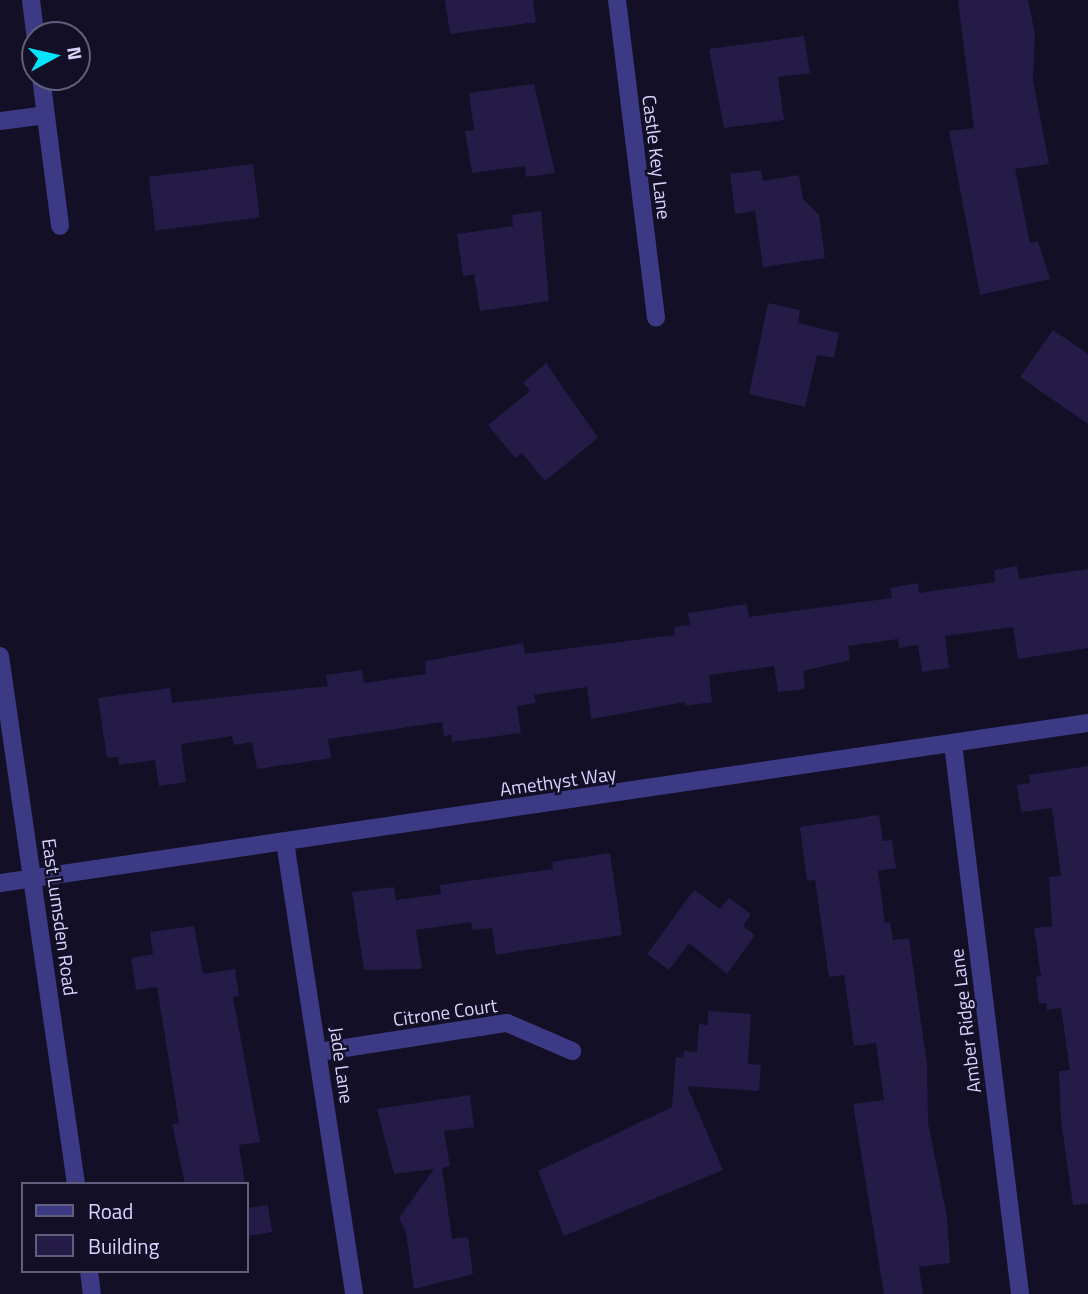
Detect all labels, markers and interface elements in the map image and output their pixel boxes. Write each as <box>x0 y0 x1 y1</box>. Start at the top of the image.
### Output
north arrow <box>21 21 91 91</box>
text: N <box>60 45 91 62</box>
street label: Castle Key Lane <box>638 93 676 221</box>
street label: Amethyst Way <box>498 762 618 800</box>
street label: East Lumsden Road <box>38 837 82 997</box>
street label: Amber Ridge Lane <box>945 947 985 1095</box>
street label: Citrone Court <box>391 993 499 1031</box>
street label: Jade Lane <box>325 1025 359 1105</box>
legend <box>21 1182 248 1273</box>
text: Road <box>88 1195 133 1227</box>
text: Building <box>88 1230 159 1262</box>

